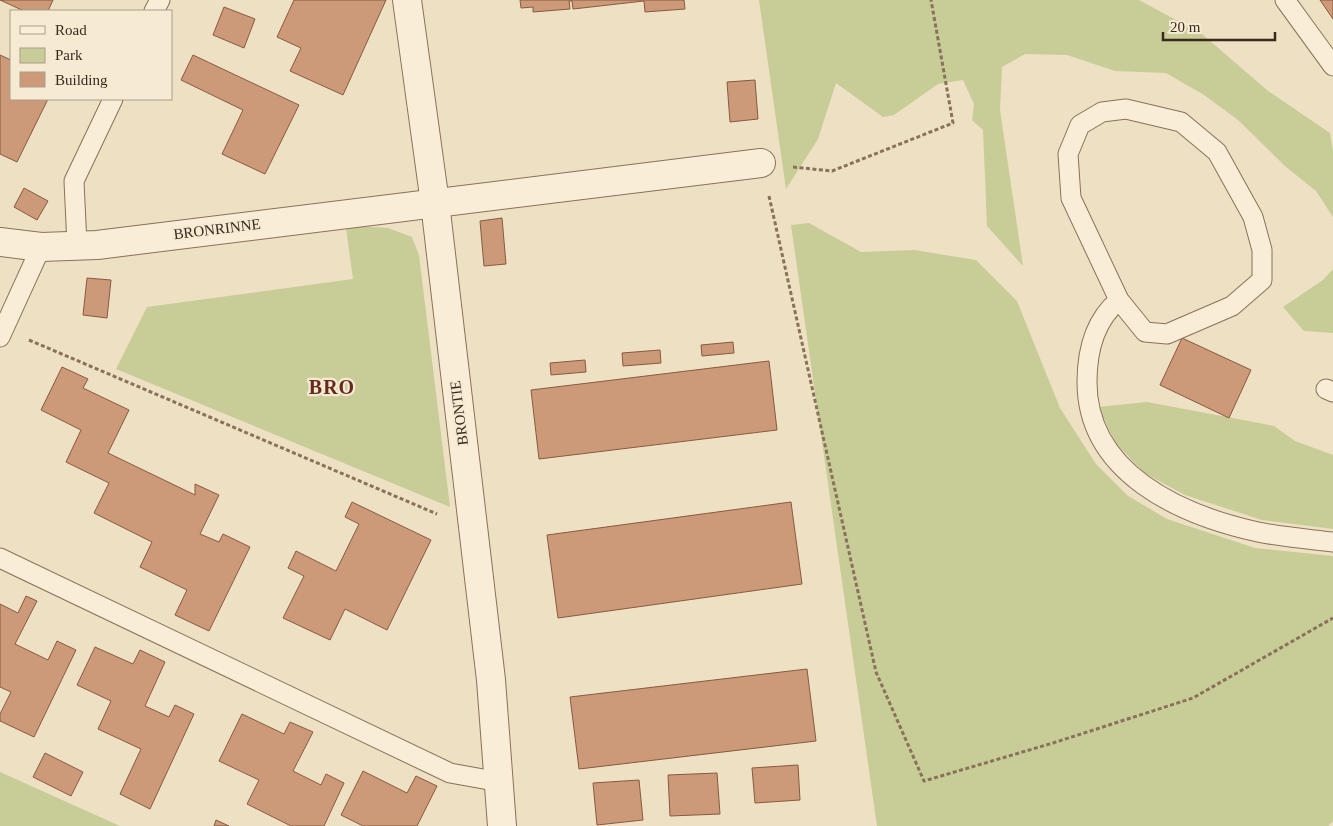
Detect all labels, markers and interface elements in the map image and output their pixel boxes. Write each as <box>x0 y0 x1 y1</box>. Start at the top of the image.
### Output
legend <box>10 10 172 100</box>
scale bar <box>1163 10 1276 42</box>
text: 20 m <box>1170 19 1201 35</box>
text: Road <box>55 22 87 38</box>
text: Park <box>55 47 83 63</box>
text: Building <box>55 72 108 88</box>
street label: BRONRINNE <box>173 216 261 242</box>
district label: BRO <box>309 376 355 398</box>
street label: BRONTIE <box>447 380 471 446</box>

